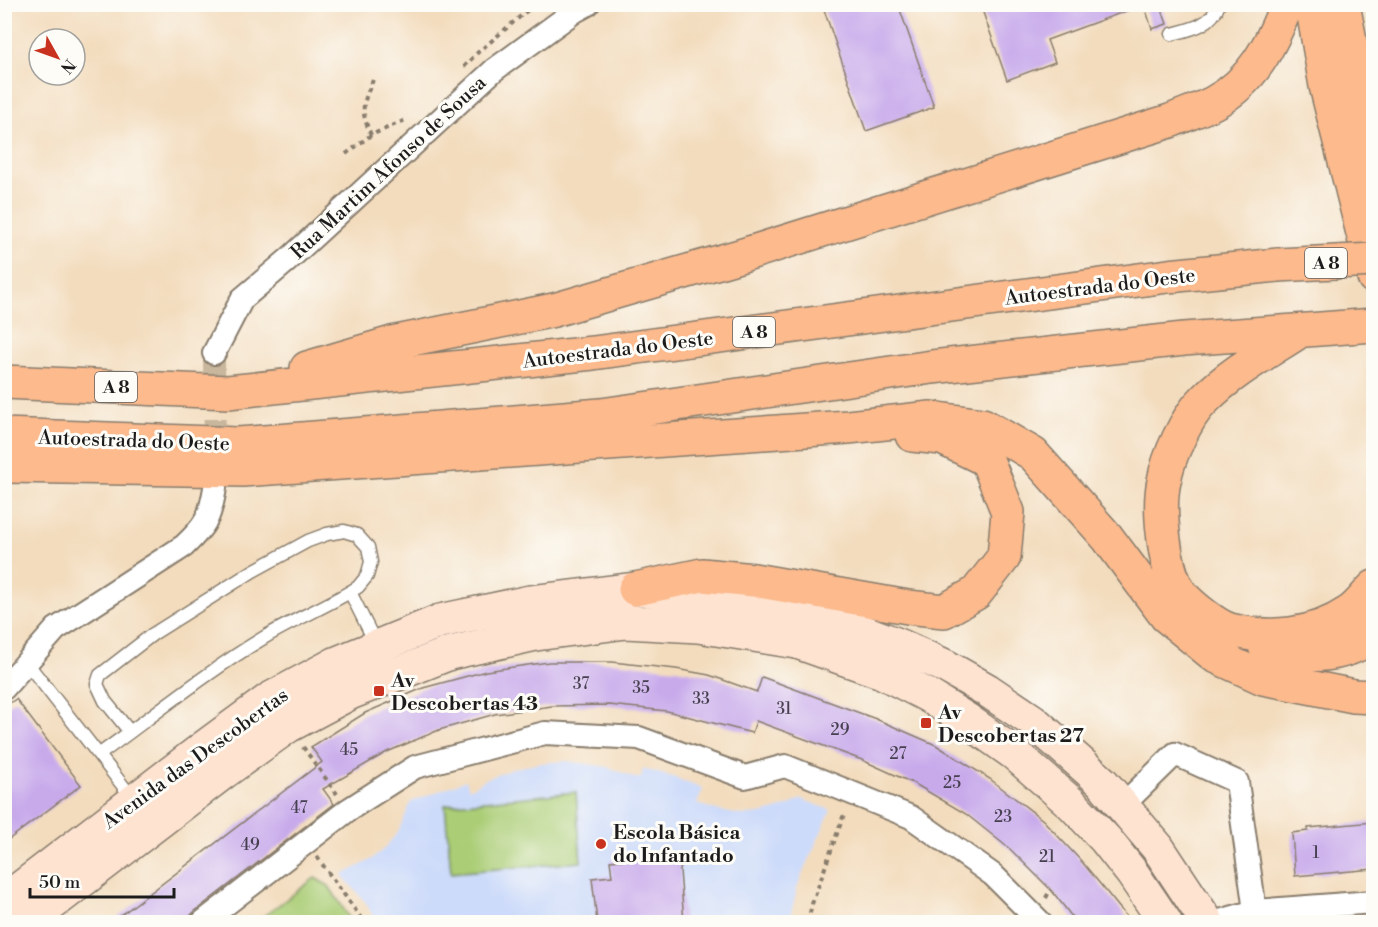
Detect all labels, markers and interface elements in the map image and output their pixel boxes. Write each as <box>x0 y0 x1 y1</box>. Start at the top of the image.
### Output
north arrow <box>27 27 87 87</box>
text: N <box>56 55 79 78</box>
street label: Rua Martim Afonso de Sousa <box>286 70 493 265</box>
road number: A 8 <box>1305 248 1347 278</box>
street label: Autoestrada do Oeste <box>1002 263 1197 312</box>
road number: A 8 <box>733 317 775 347</box>
street label: Autoestrada do Oeste <box>520 326 715 375</box>
road number: A 8 <box>95 372 137 402</box>
street label: Autoestrada do Oeste <box>37 426 230 457</box>
place label: Av Descobertas 43 <box>390 669 538 717</box>
house number: 37 <box>573 674 589 694</box>
house number: 35 <box>632 678 650 698</box>
street label: Avenida das Descobertas <box>97 683 294 836</box>
marker: Av Descobertas 43 <box>372 684 386 698</box>
house number: 33 <box>692 689 710 709</box>
house number: 31 <box>776 699 792 719</box>
place label: Av Descobertas 27 <box>937 701 1084 749</box>
marker: Av Descobertas 27 <box>919 716 933 730</box>
house number: 29 <box>831 720 850 740</box>
house number: 45 <box>340 740 358 760</box>
house number: 27 <box>889 744 907 764</box>
house number: 25 <box>943 773 961 793</box>
house number: 47 <box>291 798 307 818</box>
house number: 23 <box>994 807 1012 827</box>
place label: Escola Básica do Infantado <box>613 821 740 869</box>
house number: 49 <box>240 835 260 855</box>
marker: Escola Básica do Infantado <box>594 837 608 851</box>
house number: 1 <box>1313 843 1320 863</box>
house number: 21 <box>1039 847 1055 867</box>
scale bar <box>30 861 174 899</box>
text: 50 m <box>39 871 81 894</box>

